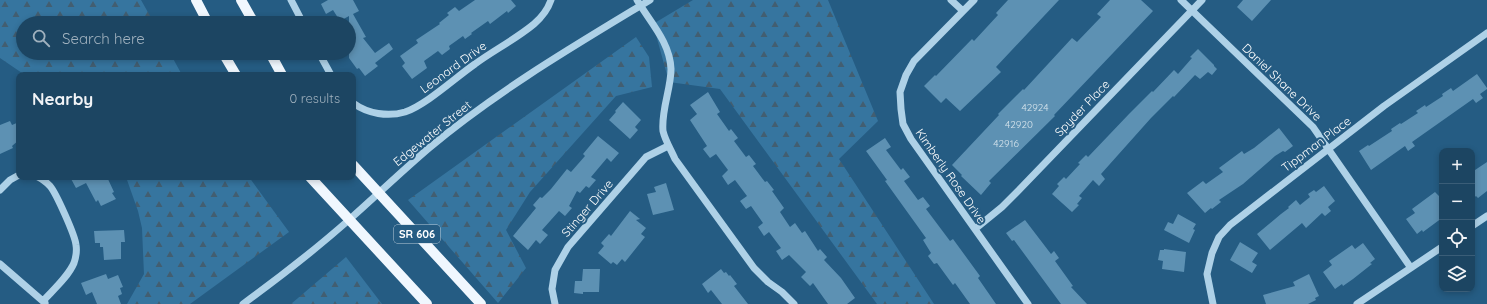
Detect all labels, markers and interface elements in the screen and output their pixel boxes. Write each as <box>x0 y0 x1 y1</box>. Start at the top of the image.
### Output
search box <box>16 16 356 60</box>
icon: search <box>30 27 52 49</box>
text: Search here <box>62 29 145 48</box>
street label: Leonard Drive <box>417 38 489 96</box>
street label: Daniel Shane Drive <box>1239 40 1325 124</box>
street label: Spyder Place <box>1051 76 1113 139</box>
text: Nearby <box>32 88 93 109</box>
text: 0 results <box>289 90 340 106</box>
street label: Edgewater Street <box>390 97 474 169</box>
house number: 42924 <box>1021 101 1049 114</box>
street label: Tippman Place <box>1278 113 1354 175</box>
house number: 42920 <box>1005 118 1033 131</box>
street label: Kimberly Rose Drive <box>913 126 990 227</box>
house number: 42916 <box>993 137 1019 150</box>
map controls <box>1439 148 1475 292</box>
button: + <box>1439 148 1475 184</box>
street label: Stinger Drive <box>558 176 616 240</box>
button: − <box>1439 184 1475 220</box>
button: locate <box>1439 220 1475 256</box>
road number: SR 606 <box>394 225 440 243</box>
button: layers <box>1439 256 1475 292</box>

